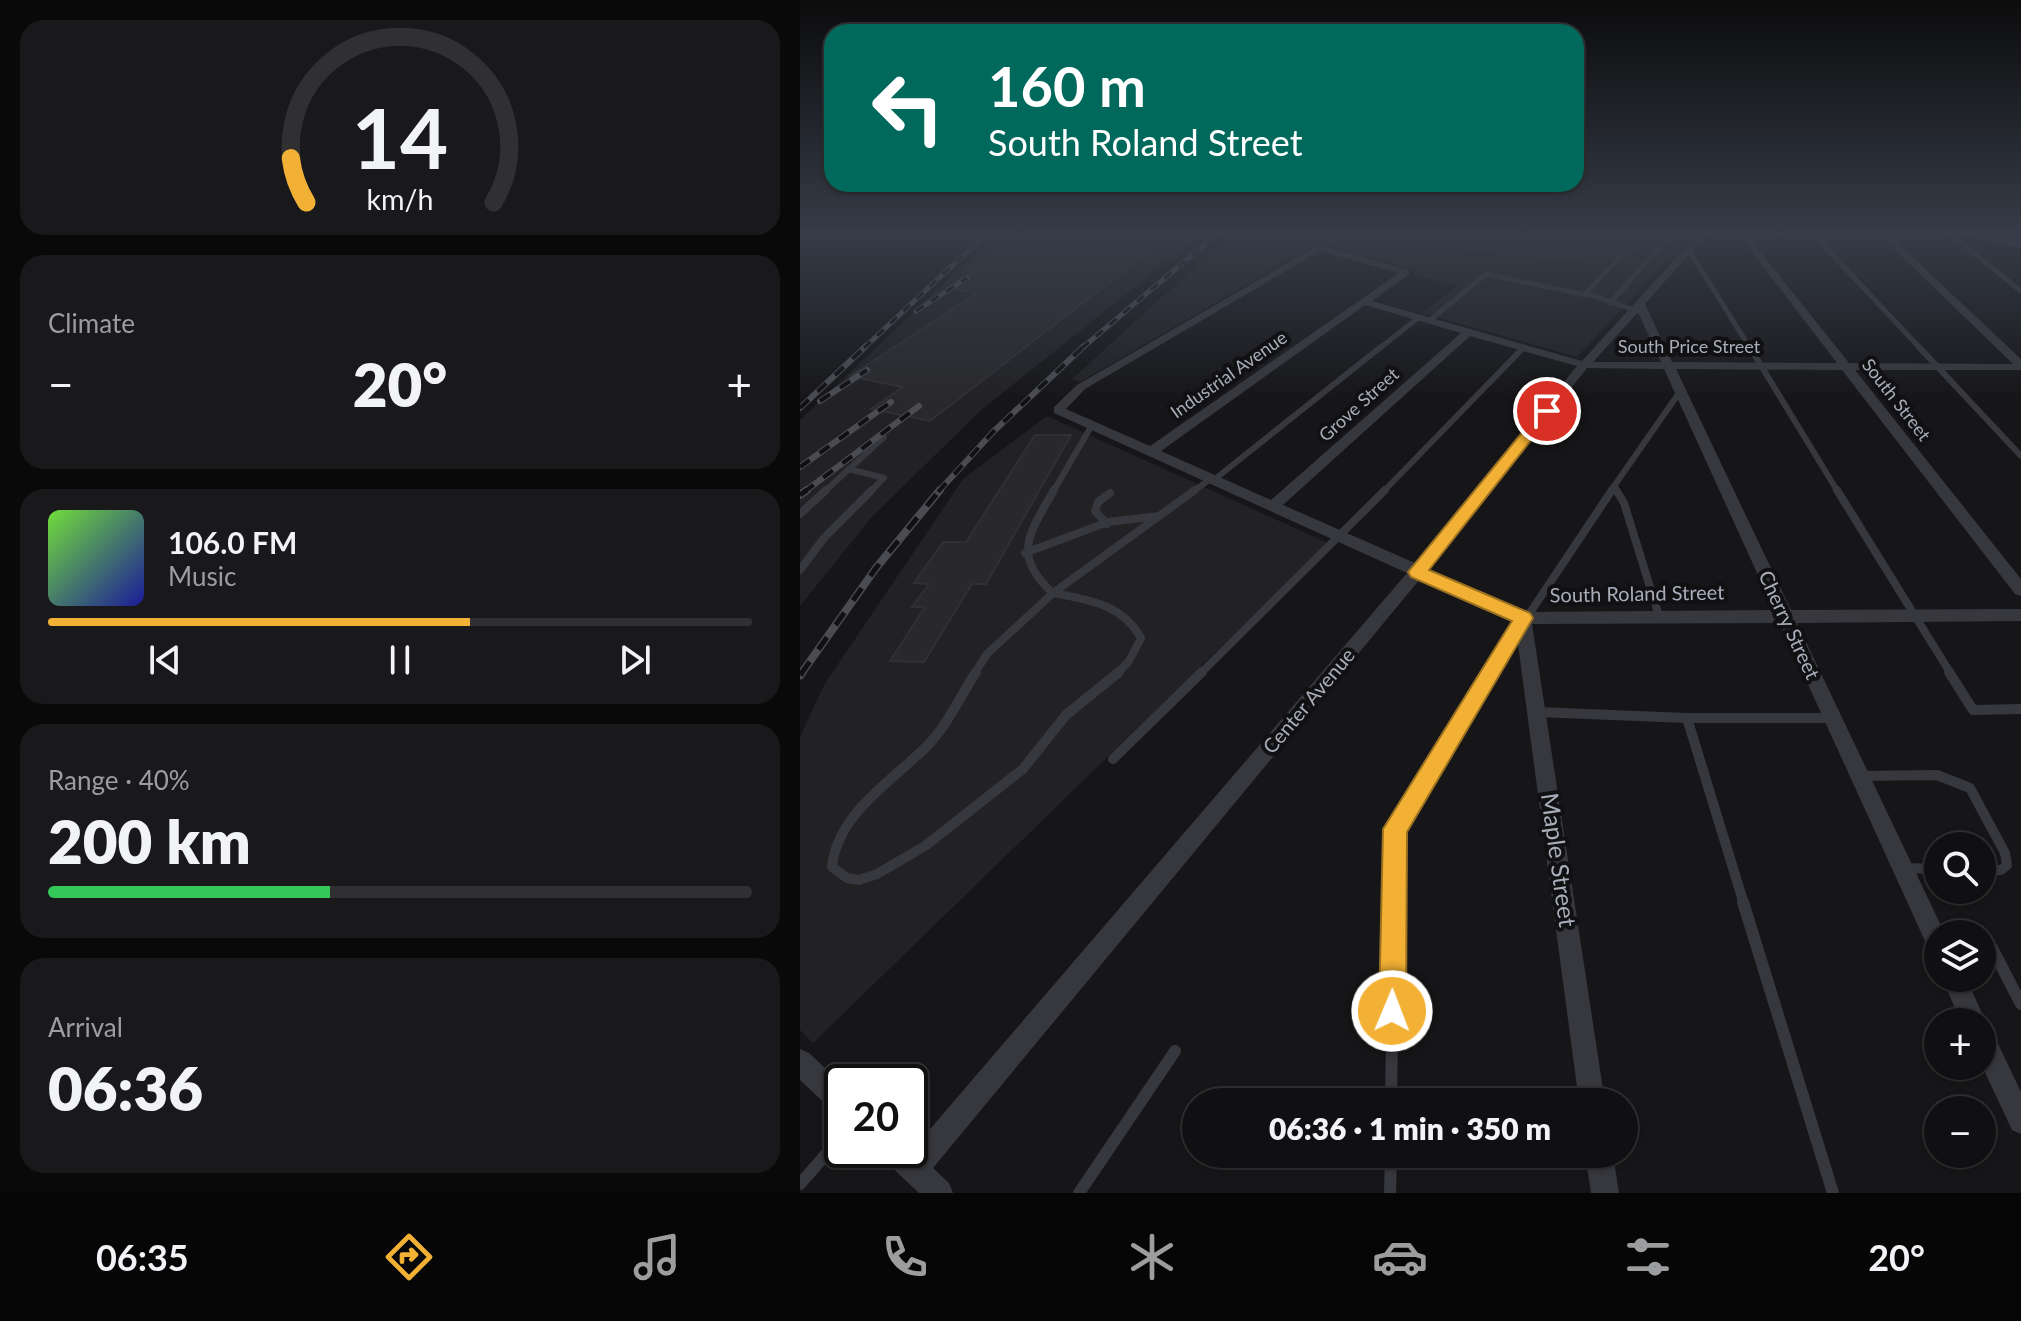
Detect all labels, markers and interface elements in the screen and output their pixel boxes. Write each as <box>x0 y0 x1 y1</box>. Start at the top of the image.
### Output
text: 160 m <box>988 52 1146 119</box>
icon: left <box>856 56 960 160</box>
text: 14 <box>352 87 448 187</box>
text: South Roland Street <box>988 120 1303 164</box>
text: km/h <box>367 182 433 216</box>
text: Climate <box>48 307 135 339</box>
street label: Industrial Avenue <box>1166 326 1291 422</box>
street label: South Price Street <box>1618 335 1761 357</box>
text: 20° <box>353 348 447 420</box>
street label: South Street <box>1858 354 1936 445</box>
text: − <box>48 358 74 410</box>
text: + <box>726 358 752 410</box>
street label: Grove Street <box>1314 362 1403 446</box>
pin <box>1513 377 1581 445</box>
icon: arrive <box>1525 389 1569 433</box>
text: 106.0 FM <box>168 524 297 560</box>
text: Music <box>168 560 236 592</box>
street label: Cherry Street <box>1754 566 1826 683</box>
street label: South Roland Street <box>1549 579 1725 607</box>
icon: previous <box>143 638 187 682</box>
icon: pause <box>378 638 422 682</box>
icon: next <box>613 638 657 682</box>
street label: Center Avenue <box>1257 643 1359 758</box>
text: Range · 40% <box>48 764 190 796</box>
street label: Maple Street <box>1536 791 1583 929</box>
text: 200 km <box>48 805 251 877</box>
map controls <box>1924 832 1996 1168</box>
button: search <box>1924 832 1996 904</box>
button: layers <box>1924 920 1996 992</box>
position arrow <box>1350 969 1434 1053</box>
button: + <box>1924 1008 1996 1080</box>
text: Arrival <box>48 1011 123 1043</box>
text: 06:36 <box>48 1052 203 1124</box>
speed limit sign: 20 <box>824 1064 928 1168</box>
button: − <box>1924 1096 1996 1168</box>
text: 06:36 · 1 min · 350 m <box>1269 1110 1551 1146</box>
icon: directions <box>381 1229 437 1285</box>
icon: music <box>629 1229 685 1285</box>
icon: phone <box>877 1229 933 1285</box>
icon: climate <box>1124 1229 1180 1285</box>
icon: car <box>1372 1229 1428 1285</box>
icon: filters <box>1620 1229 1676 1285</box>
text: 06:35 <box>96 1235 189 1279</box>
text: 20° <box>1868 1235 1925 1279</box>

